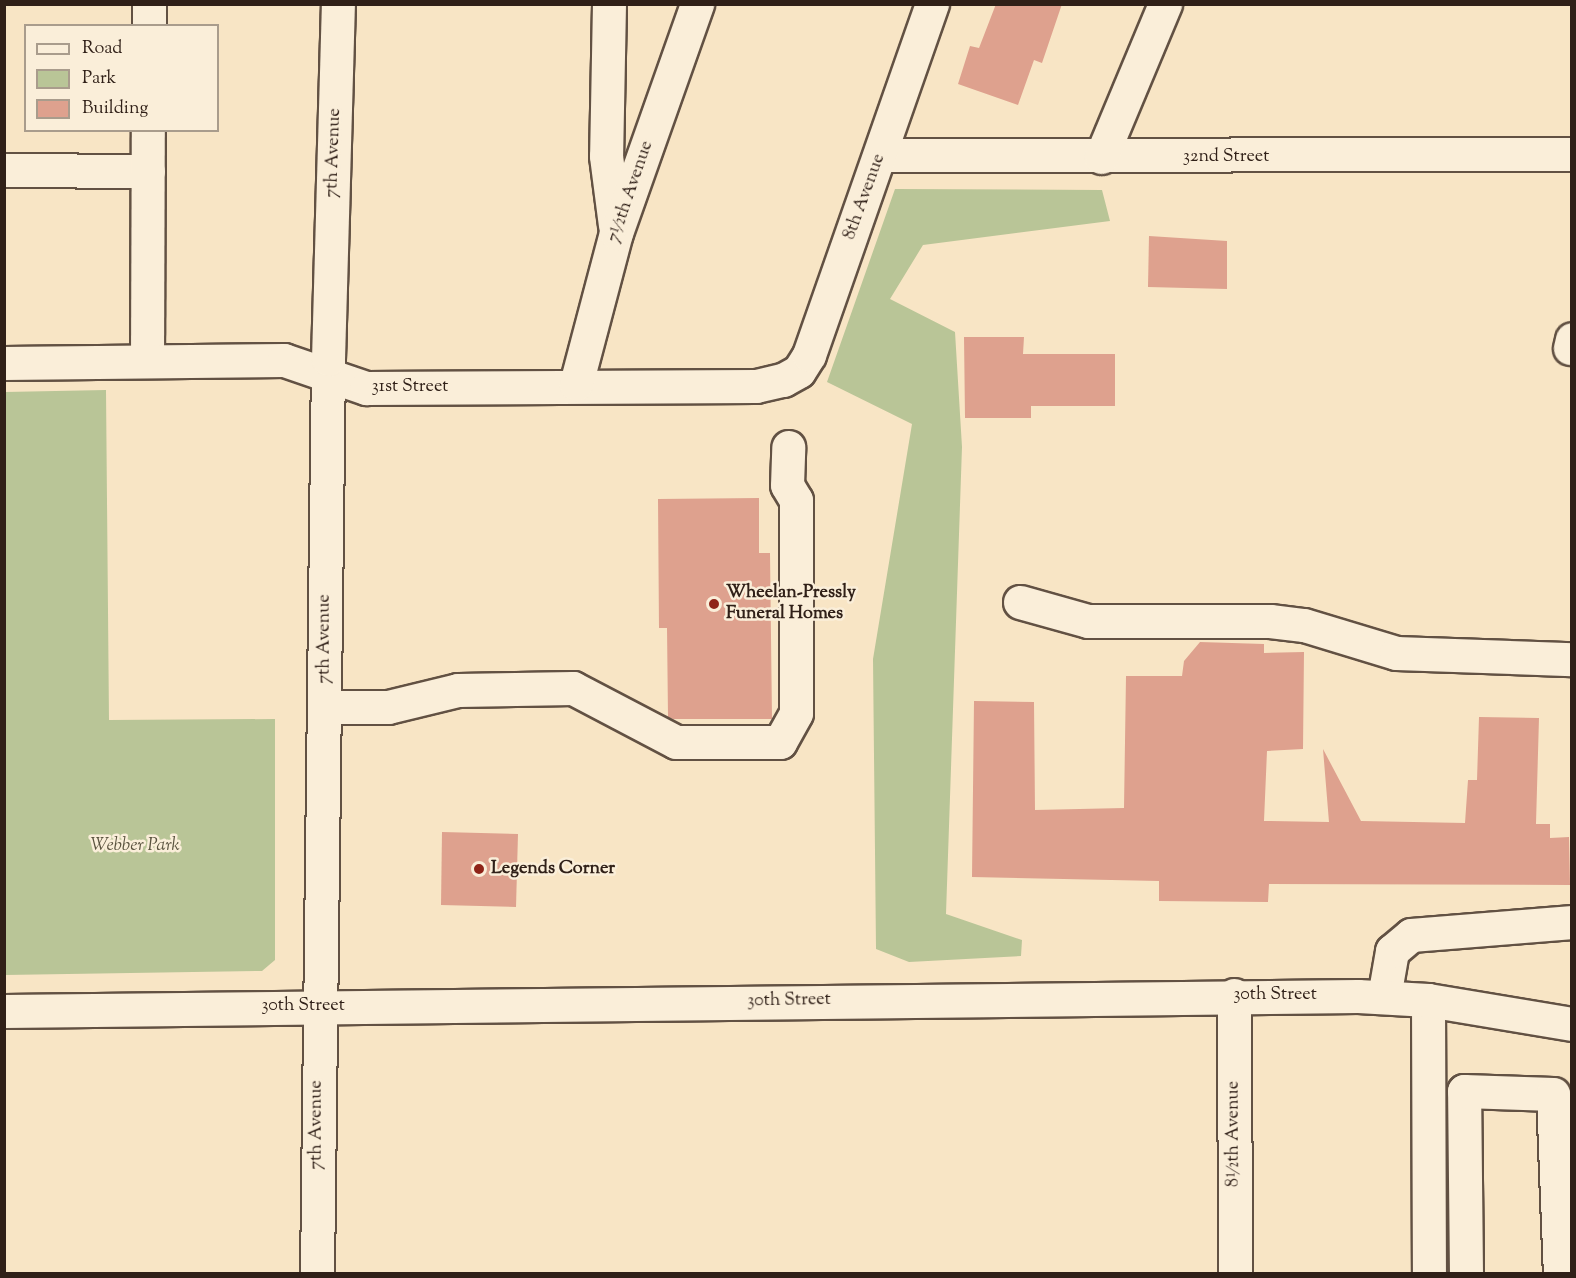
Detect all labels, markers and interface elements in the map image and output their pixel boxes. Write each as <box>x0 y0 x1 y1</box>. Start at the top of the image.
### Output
legend <box>24 24 219 132</box>
text: Road <box>82 36 122 62</box>
text: Park <box>82 66 116 92</box>
text: Building <box>82 96 148 122</box>
street label: 7th Avenue <box>322 108 346 198</box>
street label: 7½th Avenue <box>604 138 658 246</box>
street label: 32nd Street <box>1183 146 1269 168</box>
street label: 8th Avenue <box>840 151 890 243</box>
street label: 31st Street <box>372 376 448 398</box>
place label: Wheelan-Pressly Funeral Homes <box>726 583 856 626</box>
street label: 7th Avenue <box>314 594 336 684</box>
marker: Wheelan-Pressly Funeral Homes <box>707 597 721 611</box>
park label: Webber Park <box>90 835 180 857</box>
place label: Legends Corner <box>491 858 615 880</box>
marker: Legends Corner <box>472 862 486 876</box>
street label: 30th Street <box>1233 984 1317 1006</box>
street label: 30th Street <box>747 989 831 1013</box>
street label: 30th Street <box>261 995 345 1017</box>
street label: 7th Avenue <box>306 1080 328 1170</box>
street label: 8½th Avenue <box>1223 1081 1245 1187</box>

